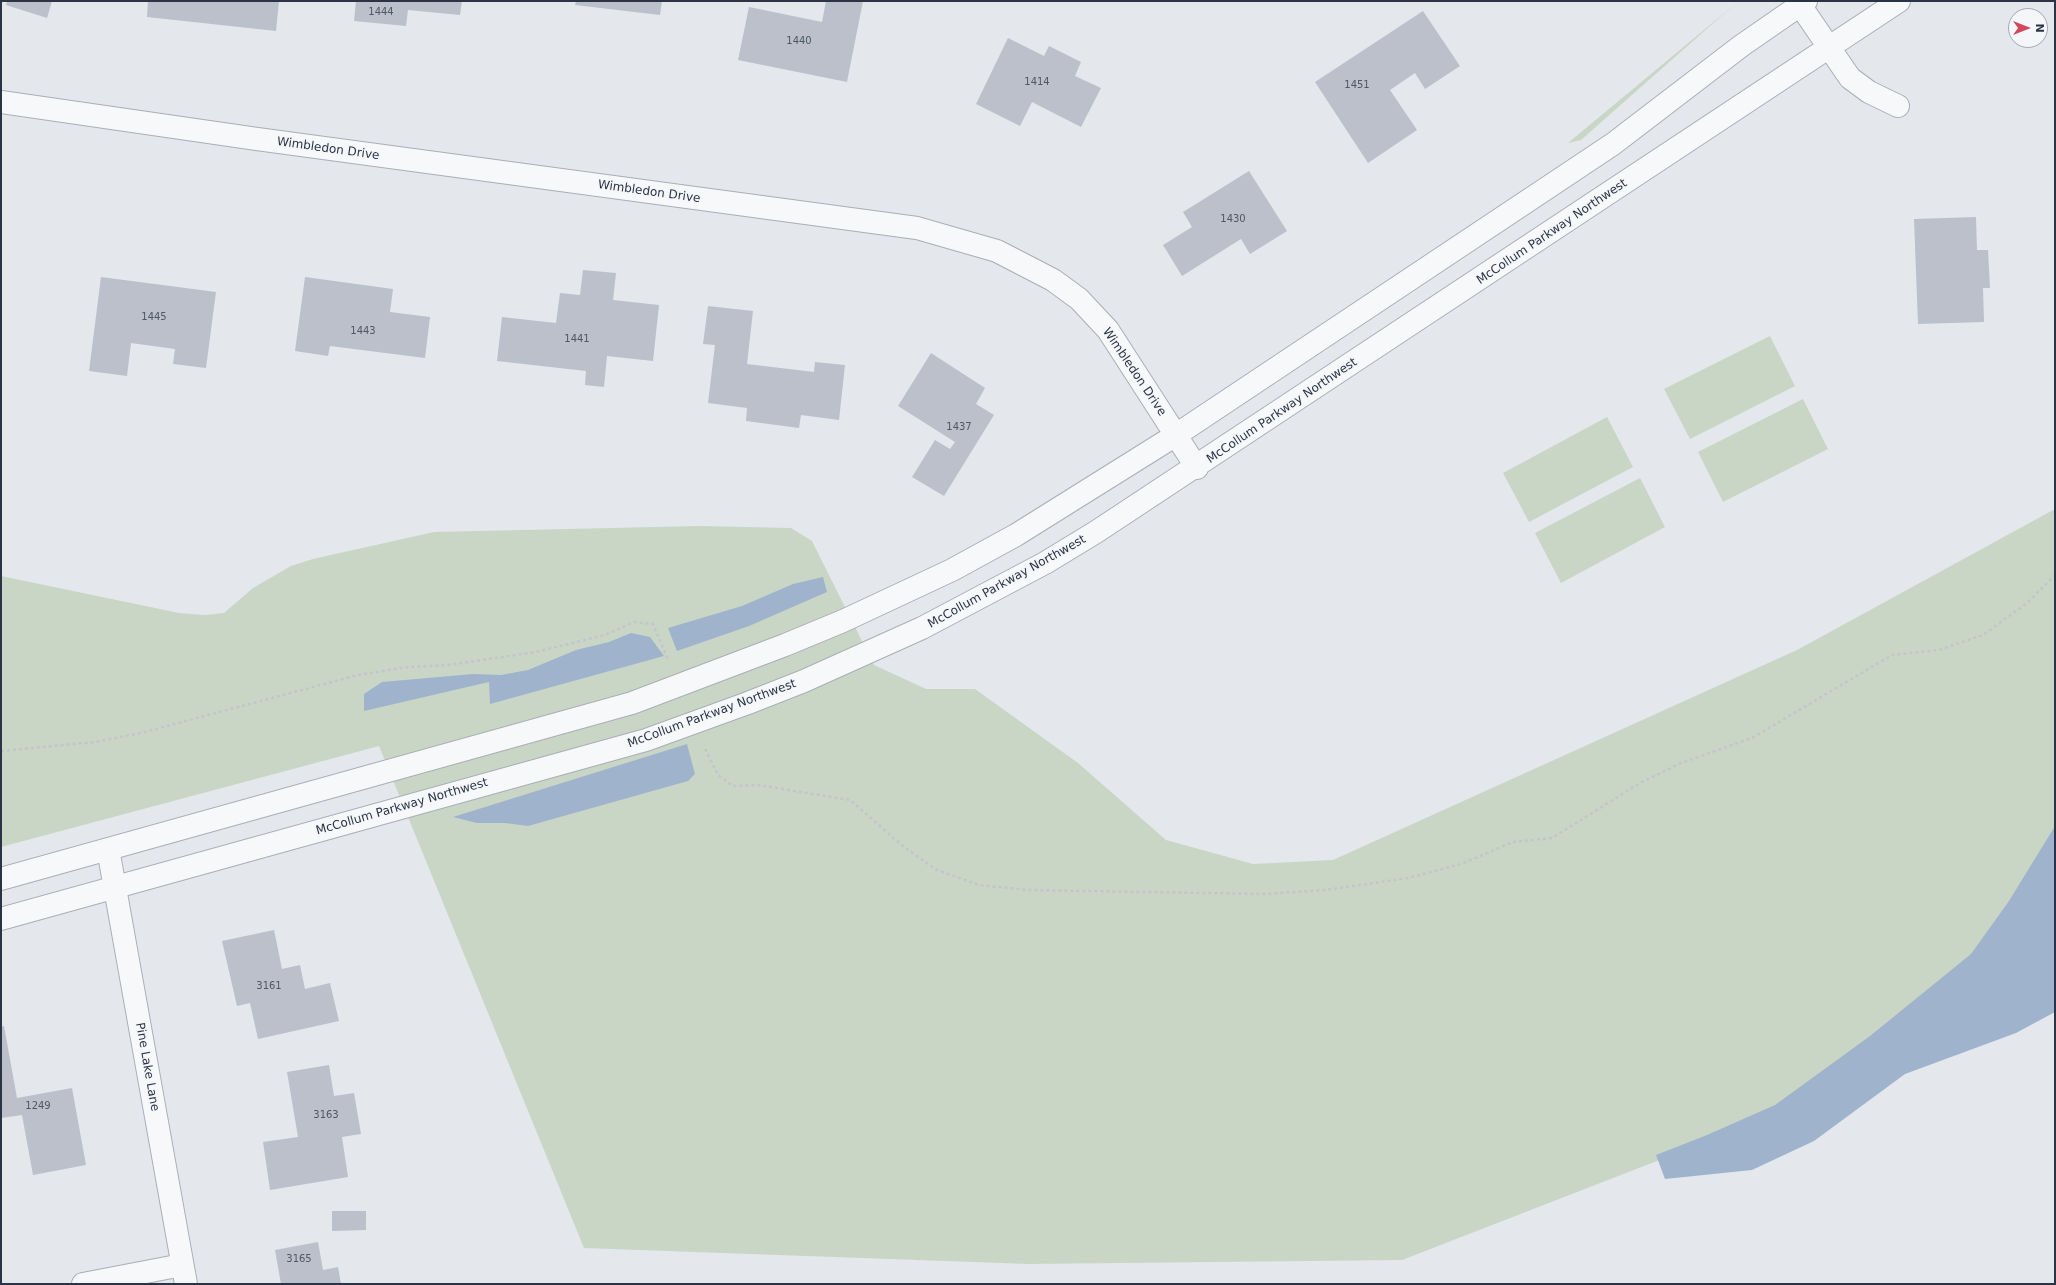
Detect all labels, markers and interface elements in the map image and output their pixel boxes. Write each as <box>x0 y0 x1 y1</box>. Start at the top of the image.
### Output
house number: 1444 <box>368 6 394 18</box>
north arrow <box>2008 8 2048 48</box>
text: N <box>2033 23 2046 33</box>
house number: 1440 <box>786 35 812 47</box>
house number: 1414 <box>1024 76 1050 88</box>
house number: 1451 <box>1344 79 1370 91</box>
street label: Wimbledon Drive <box>276 135 380 163</box>
street label: McCollum Parkway Northwest <box>1474 176 1630 288</box>
street label: Wimbledon Drive <box>597 178 701 206</box>
house number: 1430 <box>1220 213 1246 225</box>
house number: 1445 <box>141 311 167 323</box>
house number: 1443 <box>350 325 376 337</box>
street label: Wimbledon Drive <box>1099 325 1169 419</box>
house number: 1441 <box>564 333 590 345</box>
street label: McCollum Parkway Northwest <box>1204 355 1360 467</box>
house number: 1437 <box>946 421 972 433</box>
street label: McCollum Parkway Northwest <box>926 533 1088 631</box>
street label: McCollum Parkway Northwest <box>626 677 798 751</box>
street label: McCollum Parkway Northwest <box>314 776 490 838</box>
house number: 3161 <box>256 980 282 992</box>
street label: Pine Lake Lane <box>132 1021 162 1113</box>
house number: 1249 <box>25 1100 51 1112</box>
house number: 3163 <box>313 1109 339 1121</box>
house number: 3165 <box>286 1253 312 1265</box>

